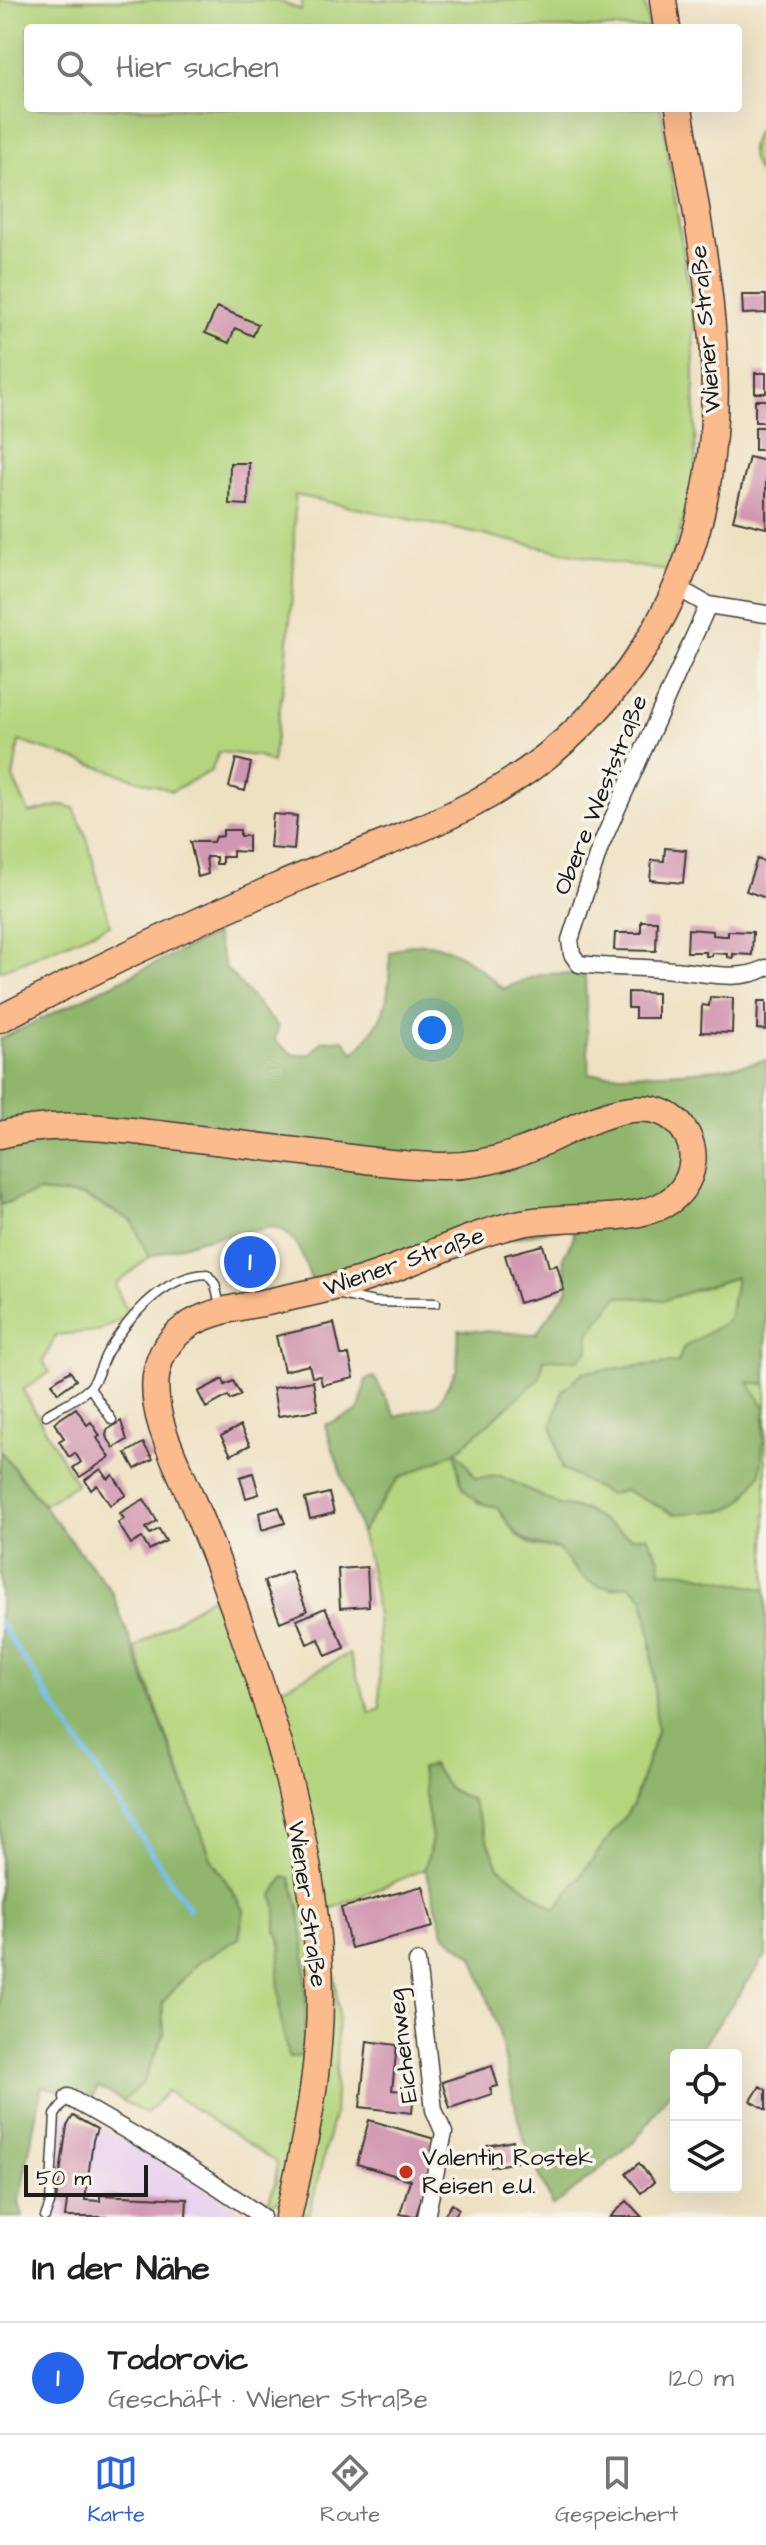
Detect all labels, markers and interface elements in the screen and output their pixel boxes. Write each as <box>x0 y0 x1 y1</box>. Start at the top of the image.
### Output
search box <box>24 24 742 112</box>
icon: search <box>52 46 96 90</box>
text: Hier suchen <box>116 47 279 89</box>
street label: Wiener Straße <box>682 244 730 414</box>
street label: Obere Weststraße <box>545 690 657 900</box>
your location <box>412 1010 452 1050</box>
street label: Wiener Straße <box>319 1219 489 1305</box>
pin: 1 <box>224 1232 276 1292</box>
street label: Wiener Straße <box>278 1819 336 1989</box>
street label: Eichenweg <box>379 1987 428 2105</box>
map controls <box>670 2049 742 2193</box>
button: locate <box>670 2049 742 2121</box>
button: layers <box>670 2121 742 2193</box>
place label: Valentin Rostek Reisen e.U. <box>422 2141 593 2203</box>
scale bar <box>24 2161 148 2197</box>
text: 50 m <box>36 2163 91 2194</box>
marker: Valentin Rostek Reisen e.U. <box>397 2163 415 2181</box>
text: In der Nähe <box>32 2245 210 2293</box>
text: Todorovic <box>108 2339 248 2381</box>
text: 1 <box>56 2360 60 2396</box>
text: 120 m <box>669 2360 734 2396</box>
text: Geschäft · Wiener Straße <box>108 2381 428 2417</box>
tab: Karte <box>88 2451 145 2530</box>
tab: Route <box>320 2451 380 2530</box>
tab: Gespeichert <box>555 2451 678 2530</box>

